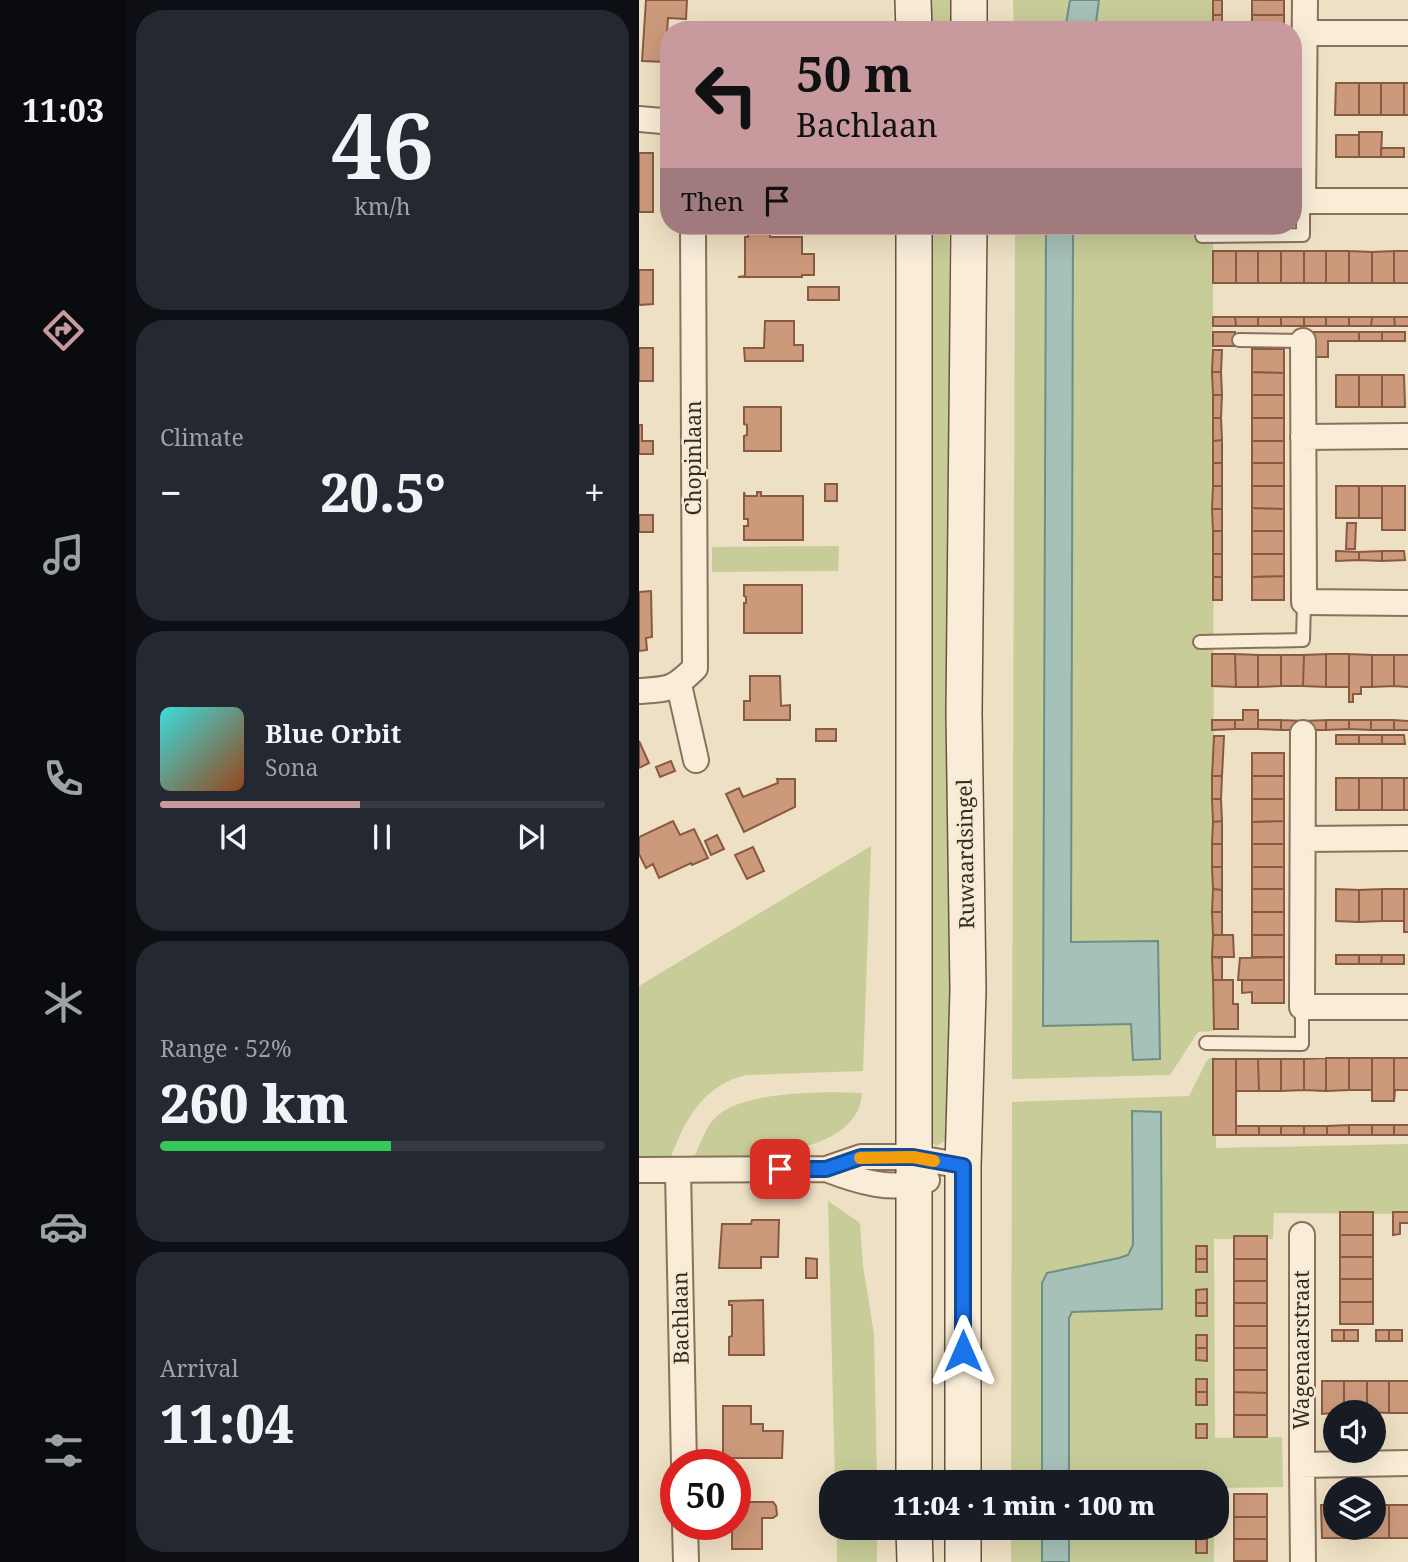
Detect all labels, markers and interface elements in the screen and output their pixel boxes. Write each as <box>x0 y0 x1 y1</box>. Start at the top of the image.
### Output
text: 50 m <box>796 40 912 106</box>
icon: left <box>681 49 772 140</box>
text: 46 <box>331 82 434 206</box>
text: 11:03 <box>22 88 104 131</box>
text: Bachlaan <box>796 103 938 146</box>
icon: arrive <box>758 182 796 220</box>
text: Then <box>681 183 744 219</box>
text: km/h <box>354 190 411 222</box>
icon: directions <box>39 306 88 355</box>
street label: Chopinlaan <box>679 400 707 516</box>
text: Climate <box>160 421 244 453</box>
text: 20.5° <box>320 456 446 527</box>
text: − <box>160 466 182 518</box>
text: + <box>584 466 605 518</box>
icon: music <box>39 530 88 579</box>
text: Blue Orbit <box>265 715 401 751</box>
text: Sona <box>265 751 319 783</box>
icon: phone <box>39 754 88 803</box>
street label: Ruwaardsingel <box>950 778 980 929</box>
icon: previous <box>215 818 253 856</box>
icon: pause <box>363 818 401 856</box>
icon: next <box>512 818 550 856</box>
icon: climate <box>39 978 88 1027</box>
text: Range · 52% <box>160 1032 292 1064</box>
text: 260 km <box>160 1067 348 1138</box>
pin <box>750 1139 810 1199</box>
icon: arrive <box>761 1150 799 1188</box>
icon: car <box>39 1202 88 1251</box>
street label: Wagenaarstraat <box>1287 1270 1315 1430</box>
street label: Bachlaan <box>665 1271 695 1365</box>
position arrow <box>926 1314 1000 1388</box>
text: Arrival <box>160 1352 239 1384</box>
text: 11:04 <box>160 1387 294 1458</box>
map controls <box>1323 1400 1386 1540</box>
button: sound <box>1323 1400 1386 1463</box>
icon: filters <box>39 1426 88 1475</box>
speed limit sign: 50 <box>660 1449 751 1540</box>
button: layers <box>1323 1477 1386 1540</box>
text: 11:04 · 1 min · 100 m <box>893 1487 1155 1523</box>

